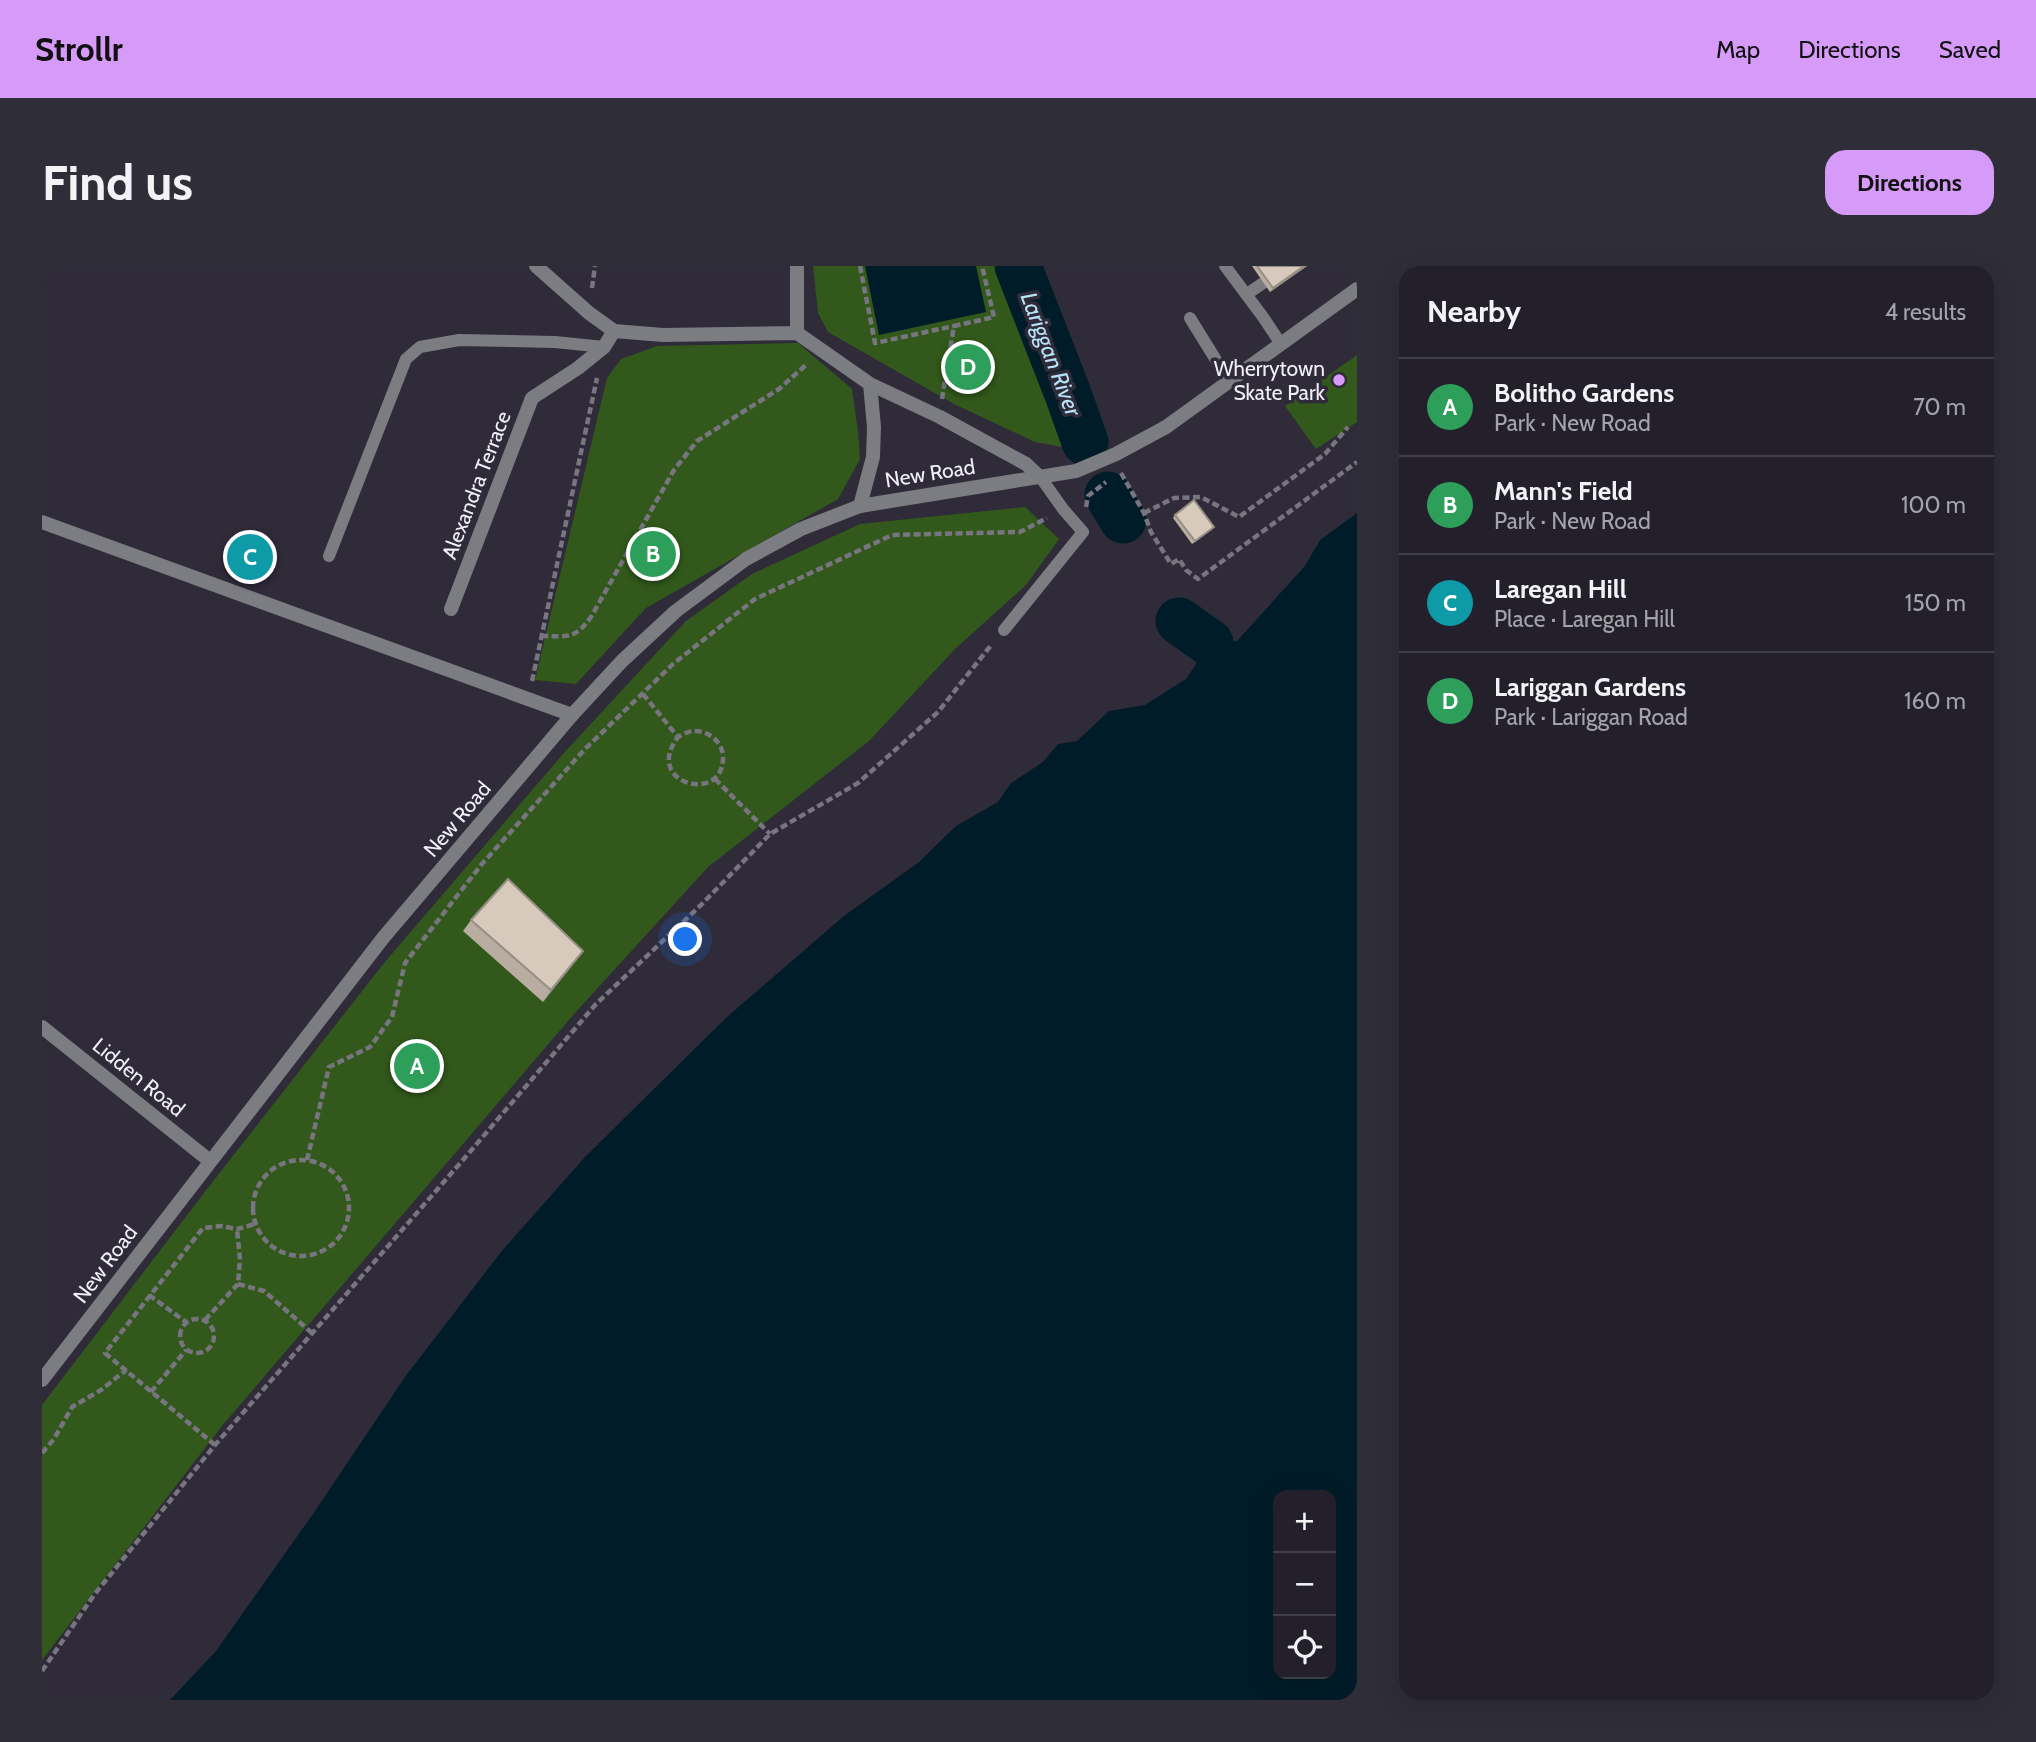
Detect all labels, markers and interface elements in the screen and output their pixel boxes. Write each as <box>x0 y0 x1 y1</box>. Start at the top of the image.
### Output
text: Strollr <box>35 29 123 69</box>
text: Map <box>1716 35 1760 64</box>
text: Directions <box>1798 35 1901 64</box>
text: Saved <box>1939 35 2001 64</box>
button: Directions <box>1825 150 1994 215</box>
text: Find us <box>42 153 193 212</box>
water label: Lariggan River <box>1015 288 1088 421</box>
text: Nearby <box>1427 293 1521 330</box>
text: 4 results <box>1885 298 1966 326</box>
pin: D <box>945 341 991 393</box>
place label: Wherrytown Skate Park <box>1214 356 1326 405</box>
marker: Wherrytown Skate Park <box>1331 372 1347 388</box>
text: Bolitho Gardens <box>1494 377 1674 409</box>
text: A <box>1443 393 1457 421</box>
text: 70 m <box>1913 393 1966 421</box>
street label: Alexandra Terrace <box>436 407 516 563</box>
text: Park · New Road <box>1494 409 1651 437</box>
street label: New Road <box>883 454 977 492</box>
text: Mann's Field <box>1494 475 1633 507</box>
text: B <box>1443 491 1457 519</box>
text: 100 m <box>1901 491 1966 519</box>
text: Park · New Road <box>1494 507 1651 535</box>
pin: B <box>630 528 676 580</box>
pin: C <box>227 531 273 583</box>
text: Laregan Hill <box>1494 573 1627 605</box>
text: C <box>1443 589 1457 617</box>
text: 150 m <box>1905 589 1966 617</box>
text: Place · Laregan Hill <box>1494 605 1675 633</box>
text: Lariggan Gardens <box>1494 671 1686 703</box>
text: D <box>1442 687 1458 715</box>
text: 160 m <box>1904 687 1966 715</box>
text: Park · Lariggan Road <box>1494 703 1688 731</box>
street label: New Road <box>418 776 496 862</box>
your location <box>668 922 702 956</box>
street label: Lidden Road <box>88 1032 190 1122</box>
pin: A <box>394 1040 440 1092</box>
street label: New Road <box>68 1220 142 1308</box>
map controls <box>1273 1490 1336 1679</box>
button: + <box>1273 1490 1336 1553</box>
button: − <box>1273 1553 1336 1616</box>
button: locate <box>1273 1616 1336 1679</box>

